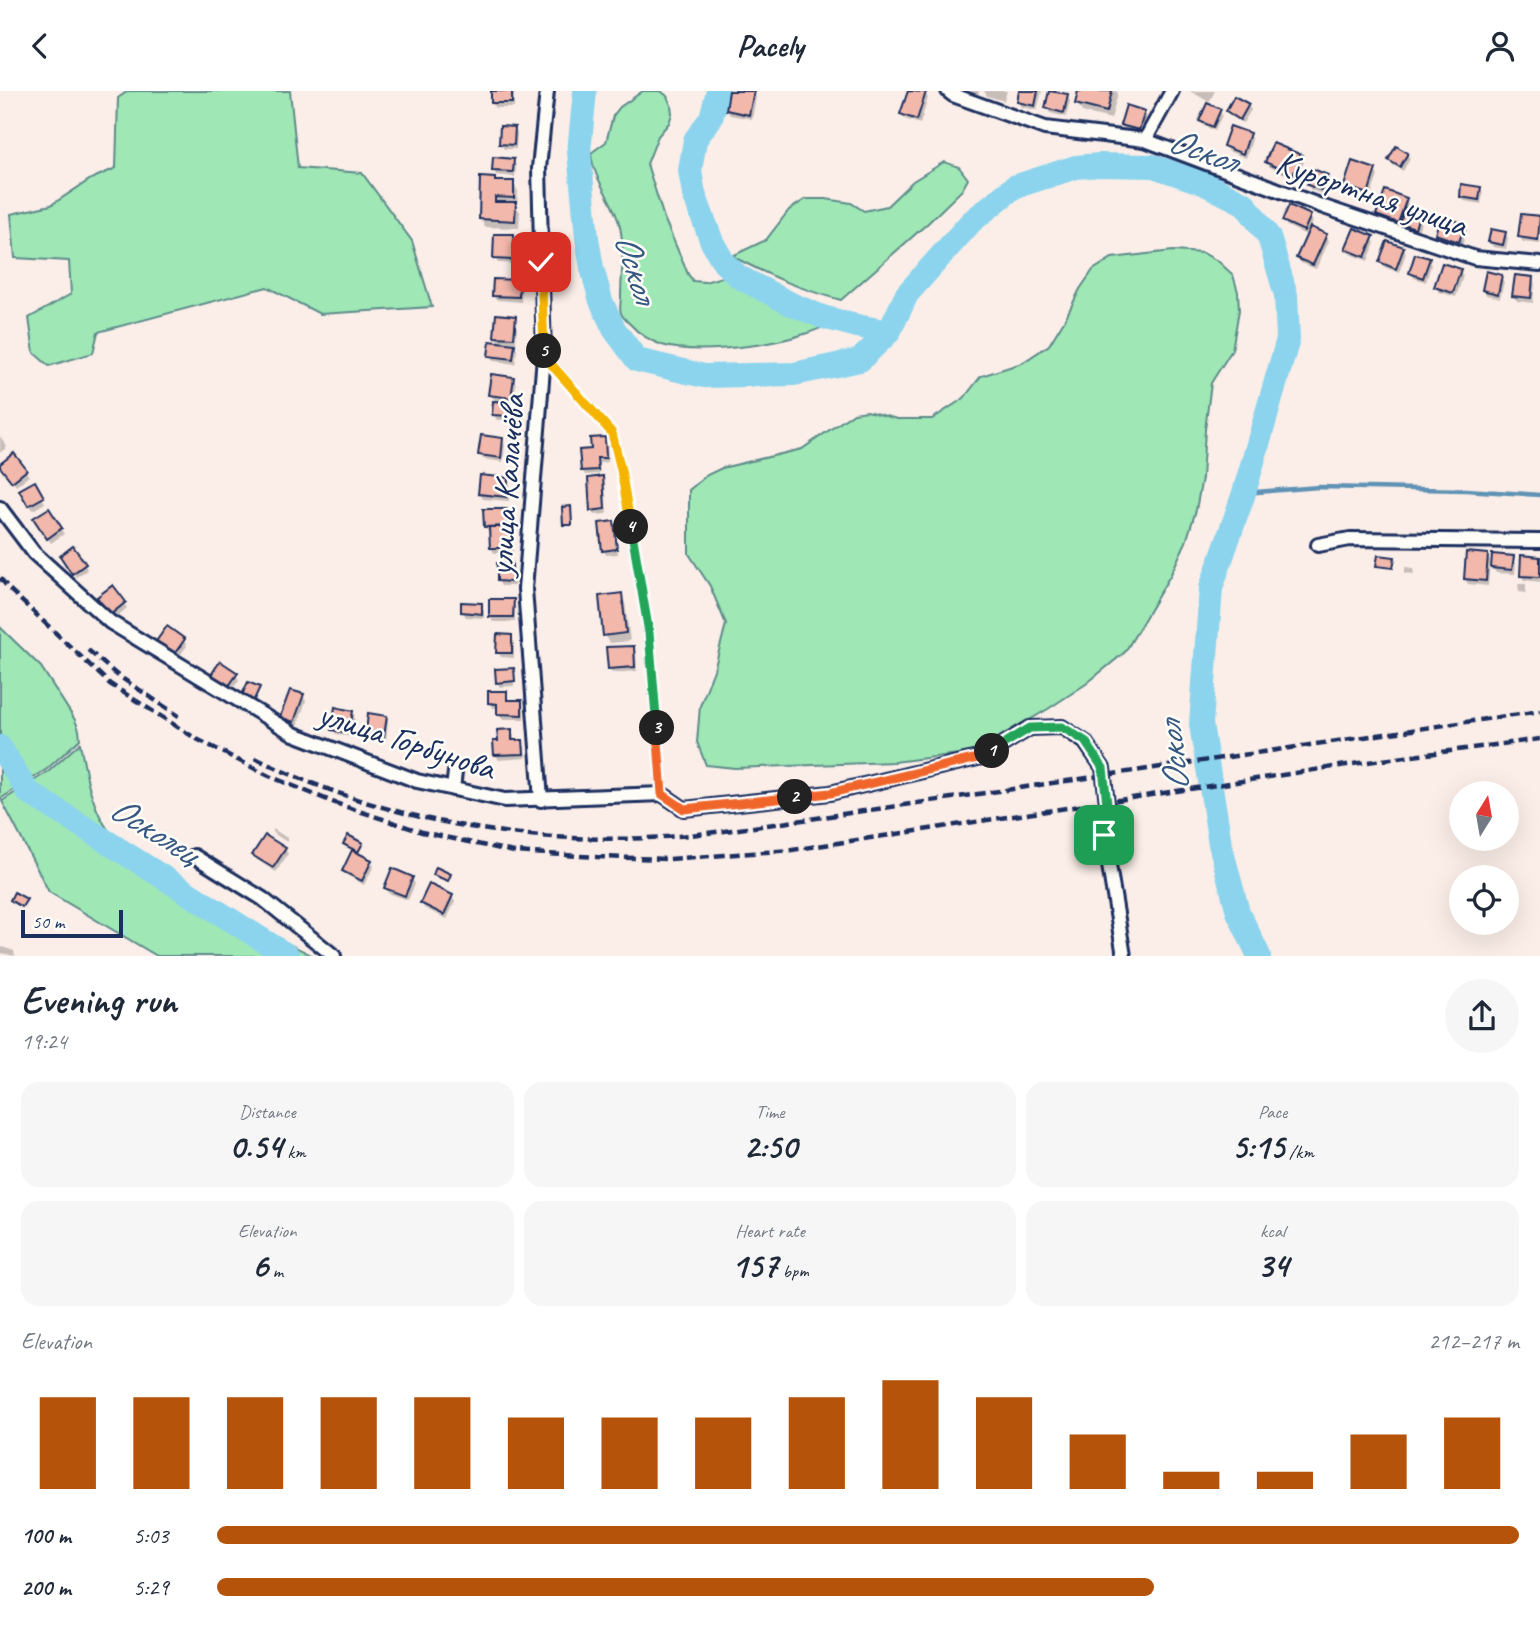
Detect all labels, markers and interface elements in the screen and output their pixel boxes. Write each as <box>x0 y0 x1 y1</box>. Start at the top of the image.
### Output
text: Pacely <box>737 25 803 66</box>
icon: back <box>21 27 59 65</box>
icon: person <box>1481 27 1519 65</box>
water label: Оскол <box>1162 116 1249 185</box>
street label: Курортная улица <box>1270 140 1476 248</box>
water label: Оскол <box>604 227 671 313</box>
pin <box>511 232 571 292</box>
icon: check <box>522 243 560 281</box>
pin: 5 <box>526 334 562 369</box>
text: 5 <box>539 338 548 362</box>
street label: улица Калачёва <box>478 390 535 579</box>
pin: 4 <box>614 509 648 544</box>
text: 4 <box>626 514 635 538</box>
street label: улица Горбунова <box>311 690 503 791</box>
pin: 3 <box>640 711 674 745</box>
water label: Оскол <box>1145 714 1199 794</box>
text: 3 <box>652 715 661 739</box>
pin: 1 <box>974 733 1010 769</box>
text: 1 <box>987 738 996 762</box>
pin: 2 <box>778 779 812 815</box>
north arrow <box>1449 781 1519 851</box>
map controls <box>1449 781 1519 935</box>
water label: Осколец <box>101 784 212 877</box>
text: 2 <box>790 784 799 808</box>
pin <box>1074 805 1134 865</box>
icon: arrive <box>1085 816 1123 854</box>
button: locate <box>1449 865 1519 935</box>
scale bar <box>21 907 122 939</box>
text: 50 m <box>32 910 64 934</box>
text: Evening run <box>21 977 177 1024</box>
button: share <box>1445 979 1519 1053</box>
text: 19:24 <box>21 1027 67 1056</box>
text: Distance <box>239 1100 296 1124</box>
text: Time <box>755 1100 785 1124</box>
text: Pace <box>1258 1100 1287 1124</box>
text: 0.54 <box>229 1124 283 1169</box>
text: 2:50 <box>743 1124 797 1169</box>
text: 5:15 <box>1231 1124 1284 1169</box>
text: km <box>283 1140 306 1164</box>
text: /km <box>1284 1140 1314 1164</box>
text: Elevation <box>238 1219 297 1243</box>
text: Heart rate <box>735 1219 805 1243</box>
text: kcal <box>1260 1219 1285 1243</box>
text: 6 <box>251 1243 268 1288</box>
text: 157 <box>731 1243 778 1288</box>
text: 34 <box>1257 1243 1288 1288</box>
text: m <box>268 1259 283 1283</box>
text: bpm <box>778 1259 809 1283</box>
text: Elevation <box>21 1327 92 1356</box>
text: 212–217 m <box>1428 1327 1519 1356</box>
text: 100 m <box>21 1521 71 1550</box>
text: 5:03 <box>133 1521 169 1550</box>
text: 200 m <box>21 1573 71 1602</box>
text: 5:29 <box>133 1573 169 1602</box>

